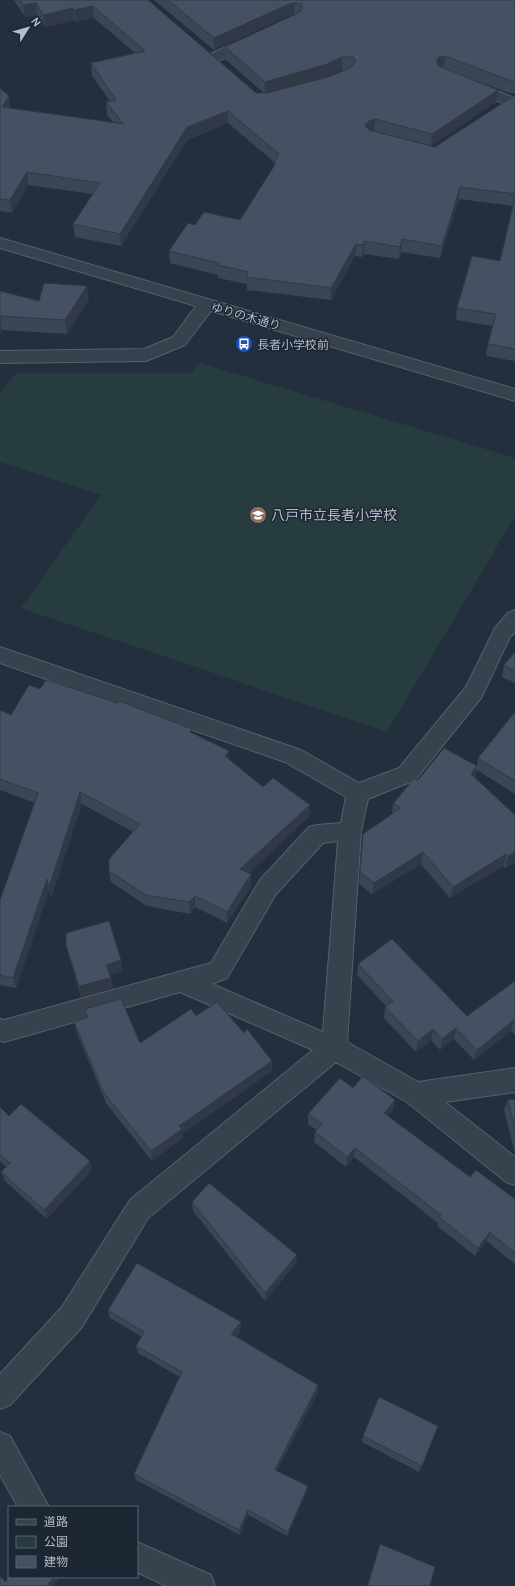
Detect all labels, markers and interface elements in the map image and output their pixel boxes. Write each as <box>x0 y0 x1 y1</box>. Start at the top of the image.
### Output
north arrow <box>8 8 48 48</box>
text: N <box>28 15 44 29</box>
street label: ゆりの木通り <box>209 299 283 333</box>
bus stop icon: 長者小学校前 <box>234 334 254 354</box>
place label: 長者小学校前 <box>257 337 329 352</box>
school or university icon: 八戸市立長者小学校 <box>248 505 268 525</box>
place label: 八戸市立長者小学校 <box>271 506 397 524</box>
legend <box>8 1506 138 1578</box>
text: 道路 <box>44 1514 68 1529</box>
text: 公園 <box>44 1534 68 1549</box>
text: 建物 <box>44 1554 68 1569</box>

